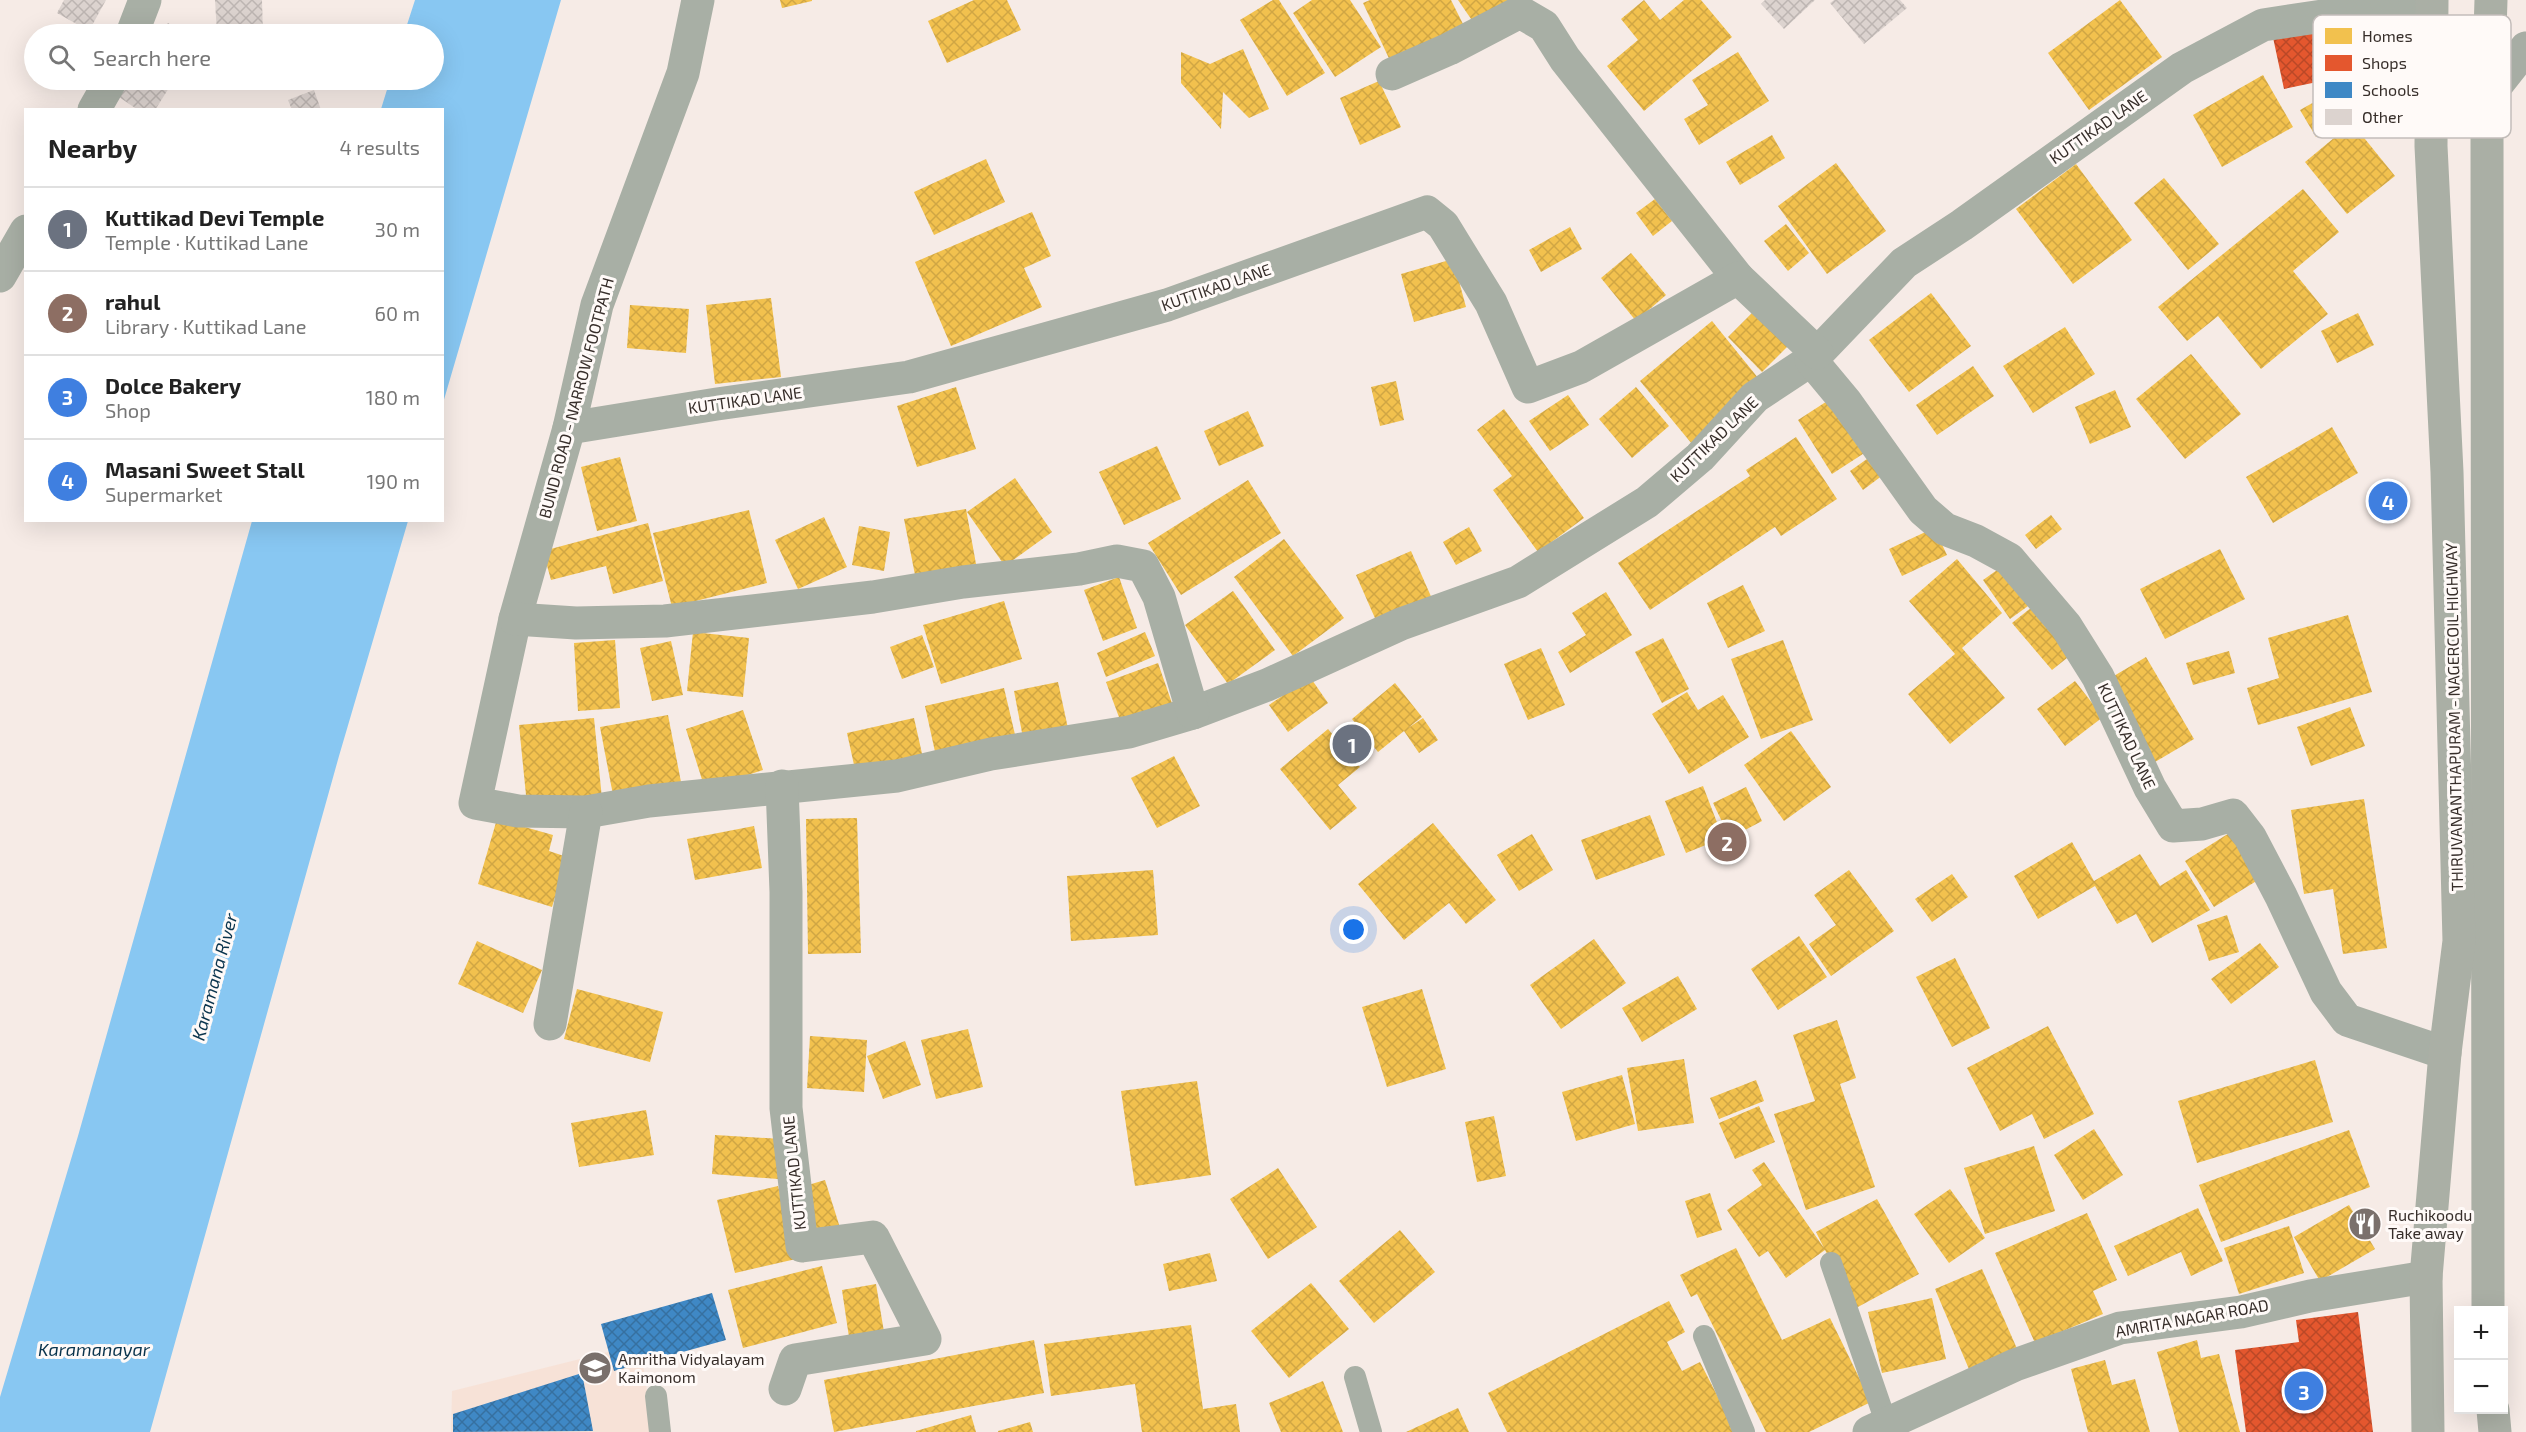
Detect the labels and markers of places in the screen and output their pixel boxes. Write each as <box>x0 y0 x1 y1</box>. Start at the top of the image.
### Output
pin: 4 <box>2368 478 2408 524</box>
pin: 1 <box>1332 722 1372 766</box>
pin: 2 <box>1708 820 1746 864</box>
place label: Ruchikoodu Take away <box>2388 1205 2472 1242</box>
restaurant icon: Ruchikoodu Take away <box>2347 1206 2383 1242</box>
place label: Amritha Vidyalayam Kaimonom <box>618 1349 764 1386</box>
school or university icon: Amritha Vidyalayam Kaimonom <box>577 1350 613 1386</box>
pin: 3 <box>2284 1368 2324 1414</box>

